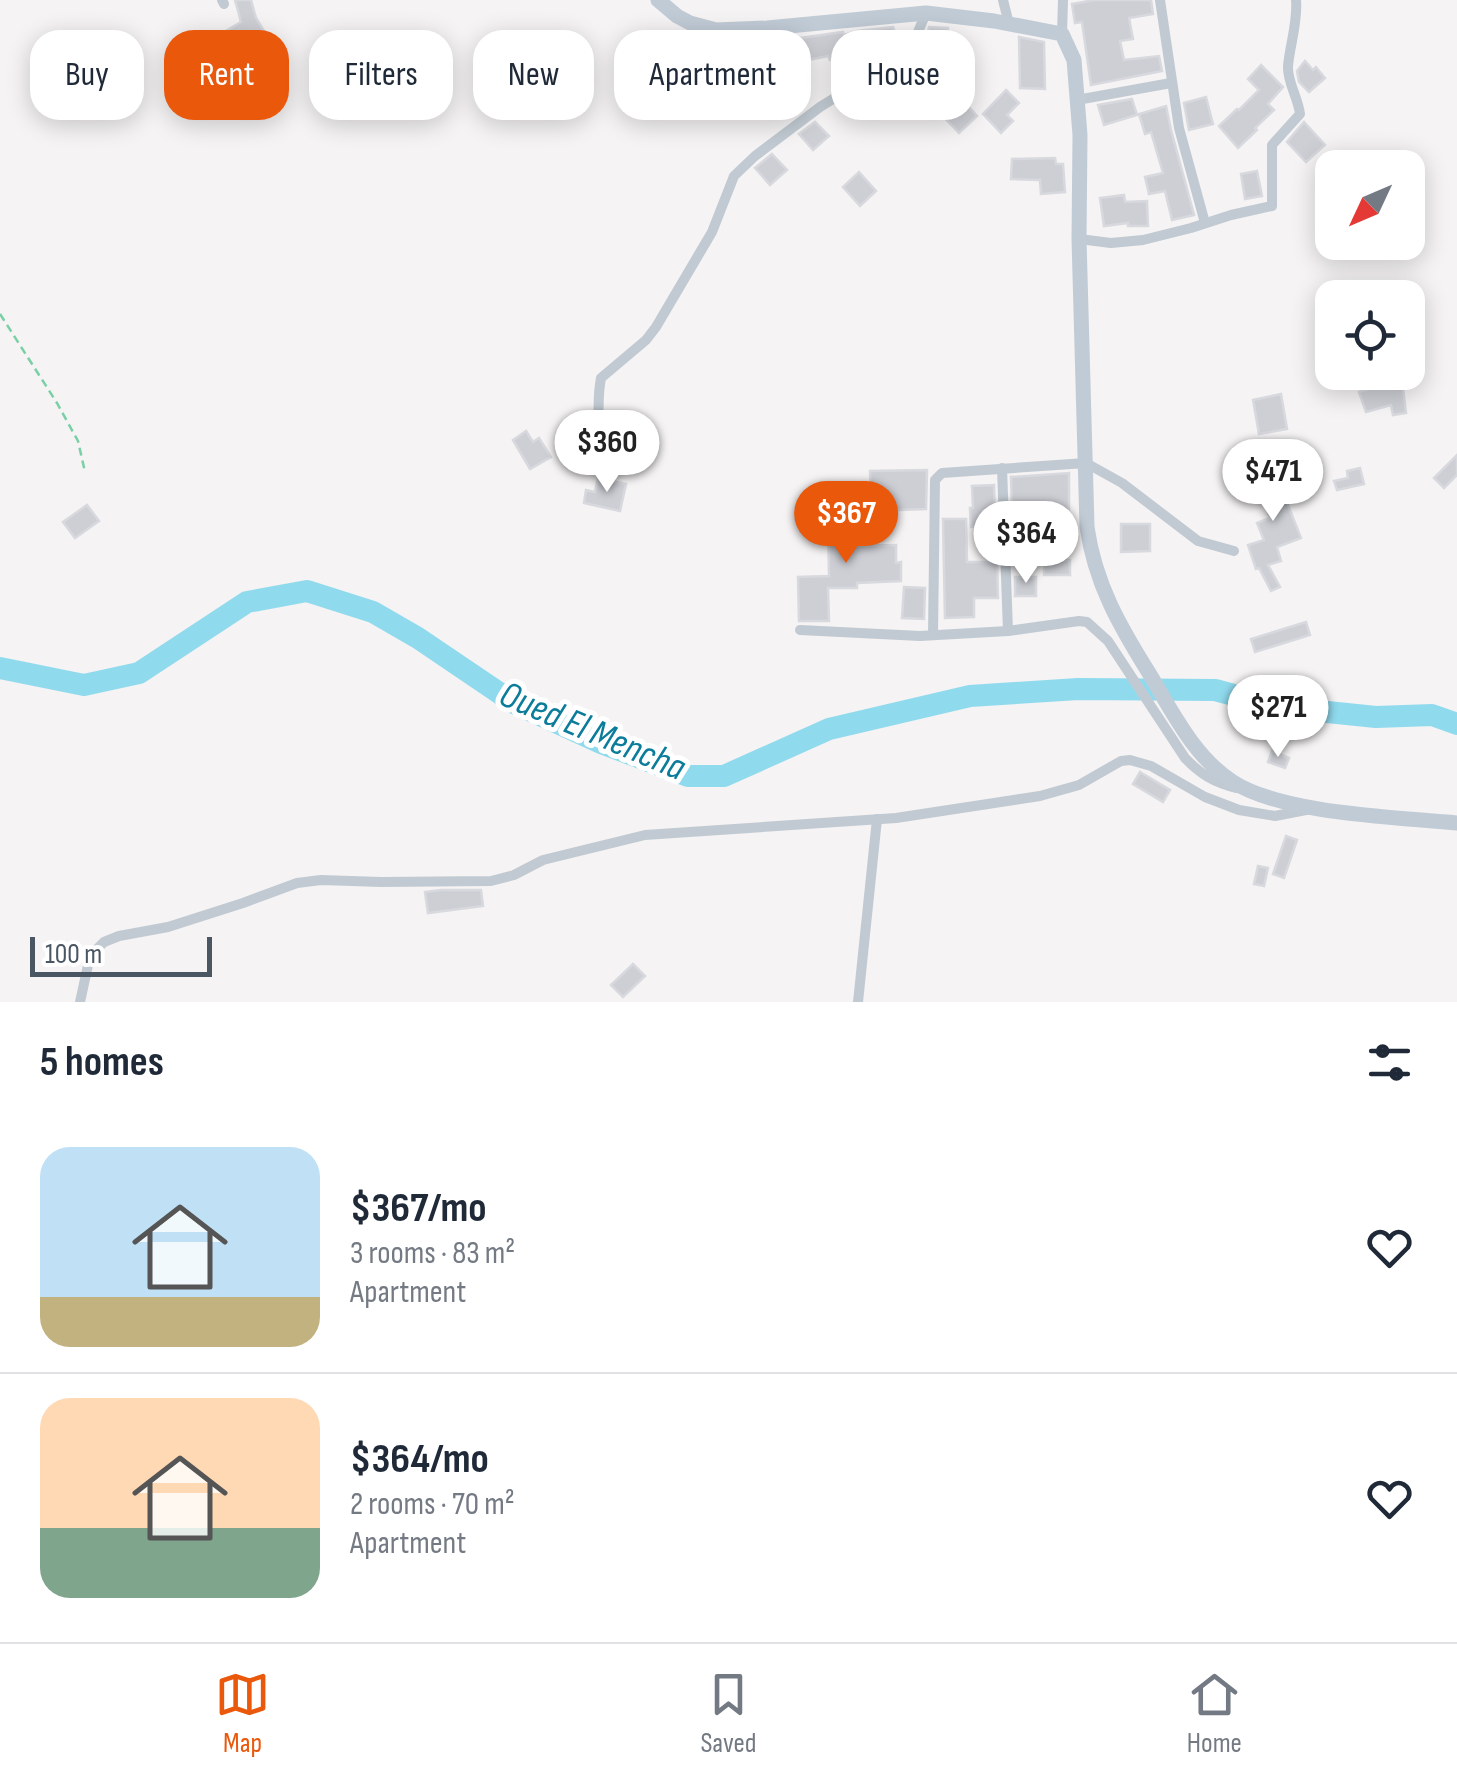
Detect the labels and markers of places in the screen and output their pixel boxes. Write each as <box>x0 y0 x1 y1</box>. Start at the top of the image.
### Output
pin: $360 <box>548 410 666 495</box>
pin: $471 <box>1214 439 1332 524</box>
pin: $367 <box>787 481 905 566</box>
pin: $364 <box>967 501 1085 586</box>
pin: $271 <box>1219 675 1337 760</box>

